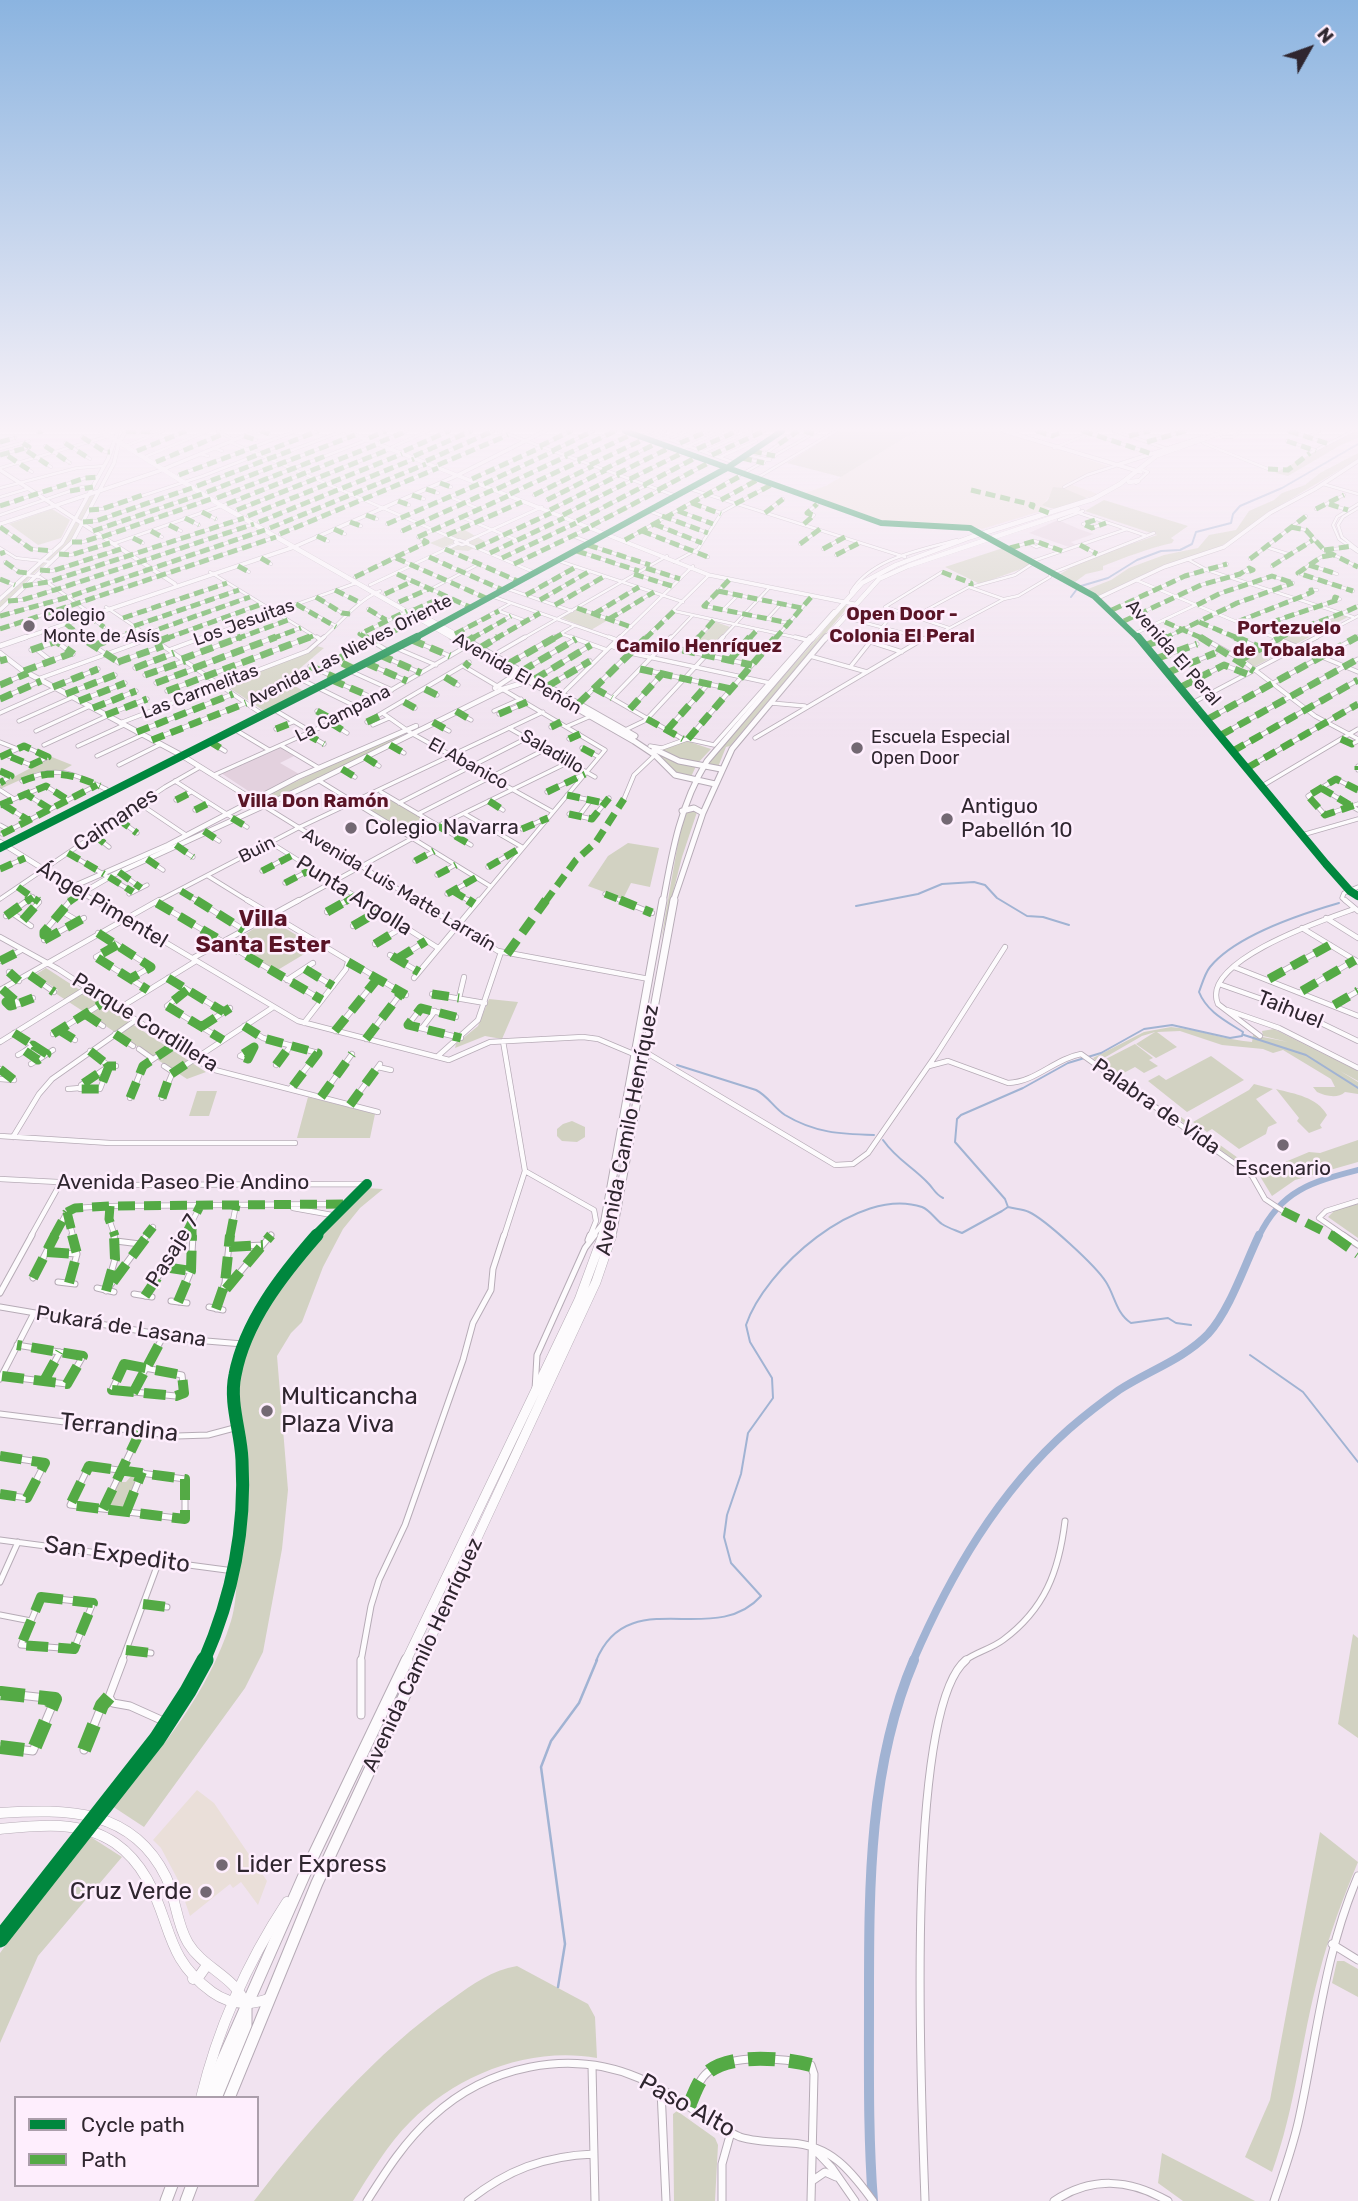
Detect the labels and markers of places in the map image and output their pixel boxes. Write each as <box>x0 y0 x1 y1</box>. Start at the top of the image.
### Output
place label: Colegio Monte de Asís <box>43 605 160 648</box>
marker: Colegio Monte de Asís <box>21 618 37 634</box>
place label: Escuela Especial Open Door <box>871 727 1010 770</box>
marker: Escuela Especial Open Door <box>849 740 865 756</box>
place label: Antiguo Pabellón 10 <box>961 794 1073 844</box>
marker: Antiguo Pabellón 10 <box>939 811 955 827</box>
place label: Colegio Navarra <box>365 815 519 841</box>
marker: Colegio Navarra <box>343 820 359 836</box>
marker: Escenario <box>1275 1137 1291 1153</box>
place label: Escenario <box>1235 1156 1331 1182</box>
place label: Multicancha Plaza Viva <box>281 1383 418 1439</box>
marker: Multicancha Plaza Viva <box>259 1403 275 1419</box>
place label: Lider Express <box>236 1851 387 1879</box>
marker: Lider Express <box>214 1857 230 1873</box>
place label: Cruz Verde <box>70 1878 192 1906</box>
marker: Cruz Verde <box>198 1884 214 1900</box>

